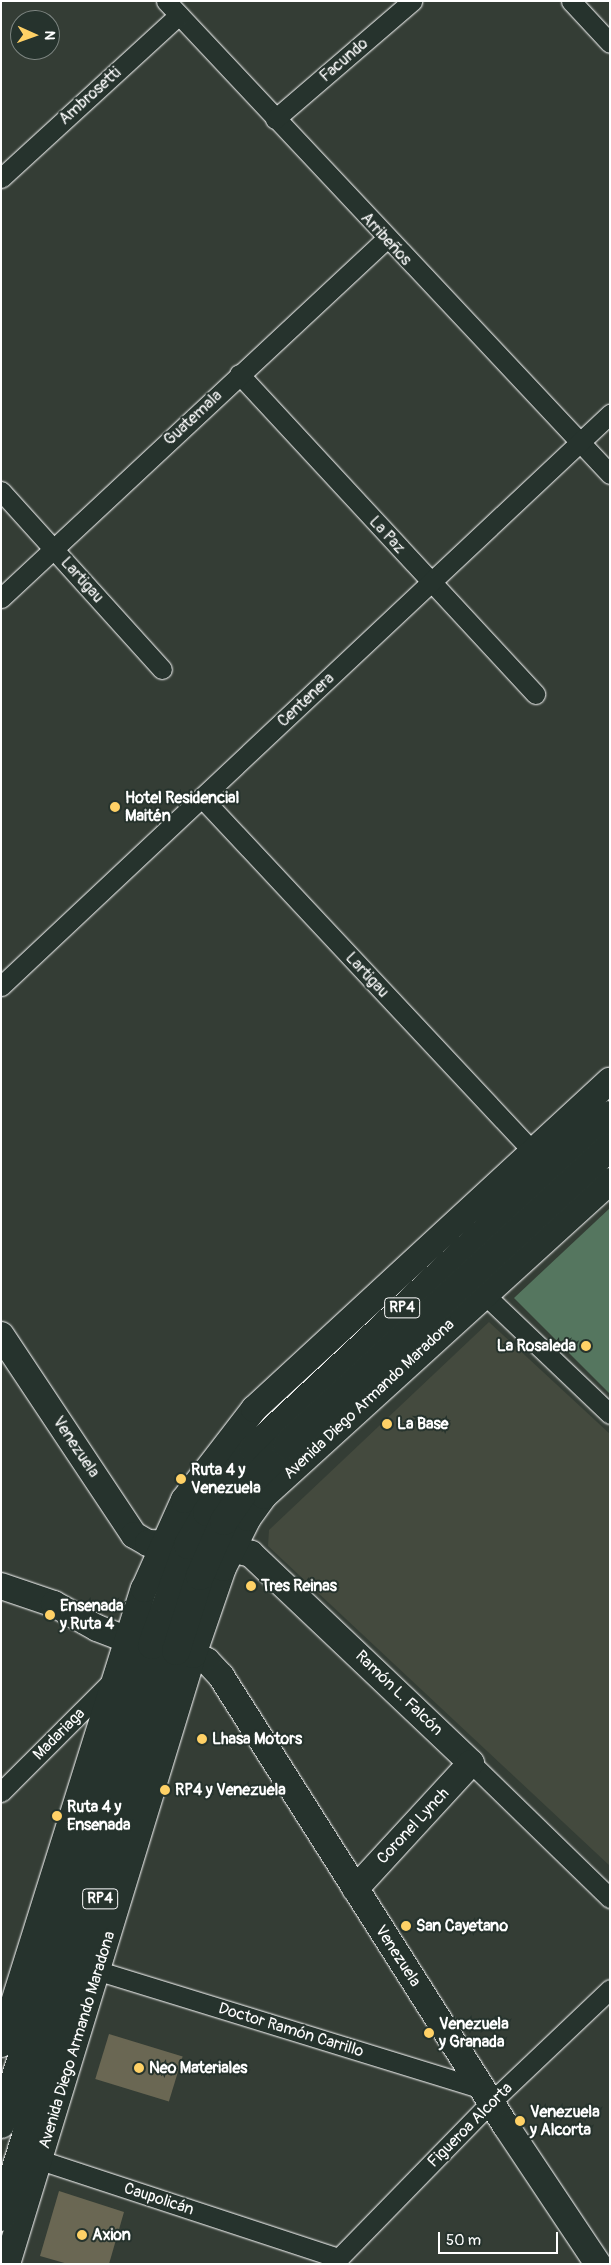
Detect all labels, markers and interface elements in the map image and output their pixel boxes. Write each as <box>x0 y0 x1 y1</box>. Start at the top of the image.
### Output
north arrow <box>10 10 60 60</box>
text: N <box>41 30 58 41</box>
street label: Facundo <box>316 34 372 86</box>
street label: Ambrosetti <box>55 63 125 129</box>
street label: Arribeños <box>357 209 415 269</box>
street label: Guatemala <box>160 386 226 450</box>
street label: La Paz <box>365 512 409 558</box>
street label: Lartigau <box>57 553 107 607</box>
street label: Centenera <box>274 669 338 731</box>
place label: Hotel Residencial Maitén <box>125 788 239 826</box>
marker: Hotel Residencial Maitén <box>109 801 121 813</box>
street label: Lartigau <box>341 948 393 1002</box>
road number: RP4 <box>383 1296 421 1320</box>
street label: Avenida Diego Armando Maradona <box>280 1315 458 1483</box>
place label: La Rosaleda <box>497 1336 576 1356</box>
marker: La Rosaleda <box>580 1340 592 1352</box>
street label: Venezuela <box>49 1413 103 1481</box>
place label: La Base <box>397 1414 448 1434</box>
marker: La Base <box>381 1418 393 1430</box>
place label: Ruta 4 y Venezuela <box>191 1460 261 1498</box>
marker: Ruta 4 y Venezuela <box>175 1473 187 1485</box>
place label: Tres Reinas <box>261 1576 337 1596</box>
marker: Tres Reinas <box>245 1580 257 1592</box>
place label: Ensenada y Ruta 4 <box>60 1596 124 1634</box>
marker: Ensenada y Ruta 4 <box>44 1609 56 1621</box>
street label: Ramón L. Falcón <box>351 1646 447 1740</box>
street label: Madariaga <box>29 1704 89 1764</box>
place label: Lhasa Motors <box>212 1729 302 1749</box>
marker: Lhasa Motors <box>196 1733 208 1745</box>
place label: RP4 y Venezuela <box>175 1780 286 1800</box>
marker: RP4 y Venezuela <box>159 1784 171 1796</box>
street label: Coronel Lynch <box>373 1784 453 1868</box>
place label: Ruta 4 y Ensenada <box>67 1797 131 1835</box>
marker: Ruta 4 y Ensenada <box>51 1810 63 1822</box>
road number: RP4 <box>81 1886 119 1912</box>
place label: San Cayetano <box>416 1916 508 1936</box>
marker: San Cayetano <box>400 1920 412 1932</box>
street label: Venezuela <box>371 1922 425 1990</box>
street label: Avenida Diego Armando Maradona <box>35 1929 119 2151</box>
street label: Doctor Ramón Carrillo <box>216 1999 366 2061</box>
place label: Venezuela y Granada <box>439 2014 509 2052</box>
marker: Venezuela y Granada <box>423 2027 435 2039</box>
place label: Neo Materiales <box>149 2058 247 2078</box>
marker: Neo Materiales <box>133 2062 145 2074</box>
street label: Figueroa Alcorta <box>424 2079 516 2171</box>
place label: Venezuela y Alcorta <box>530 2102 600 2140</box>
marker: Venezuela y Alcorta <box>514 2115 526 2127</box>
street label: Caupolicán <box>122 2179 196 2219</box>
scale bar <box>441 2222 561 2254</box>
place label: Axion <box>92 2225 131 2245</box>
marker: Axion <box>76 2229 88 2241</box>
text: 50 m <box>446 2231 481 2250</box>

